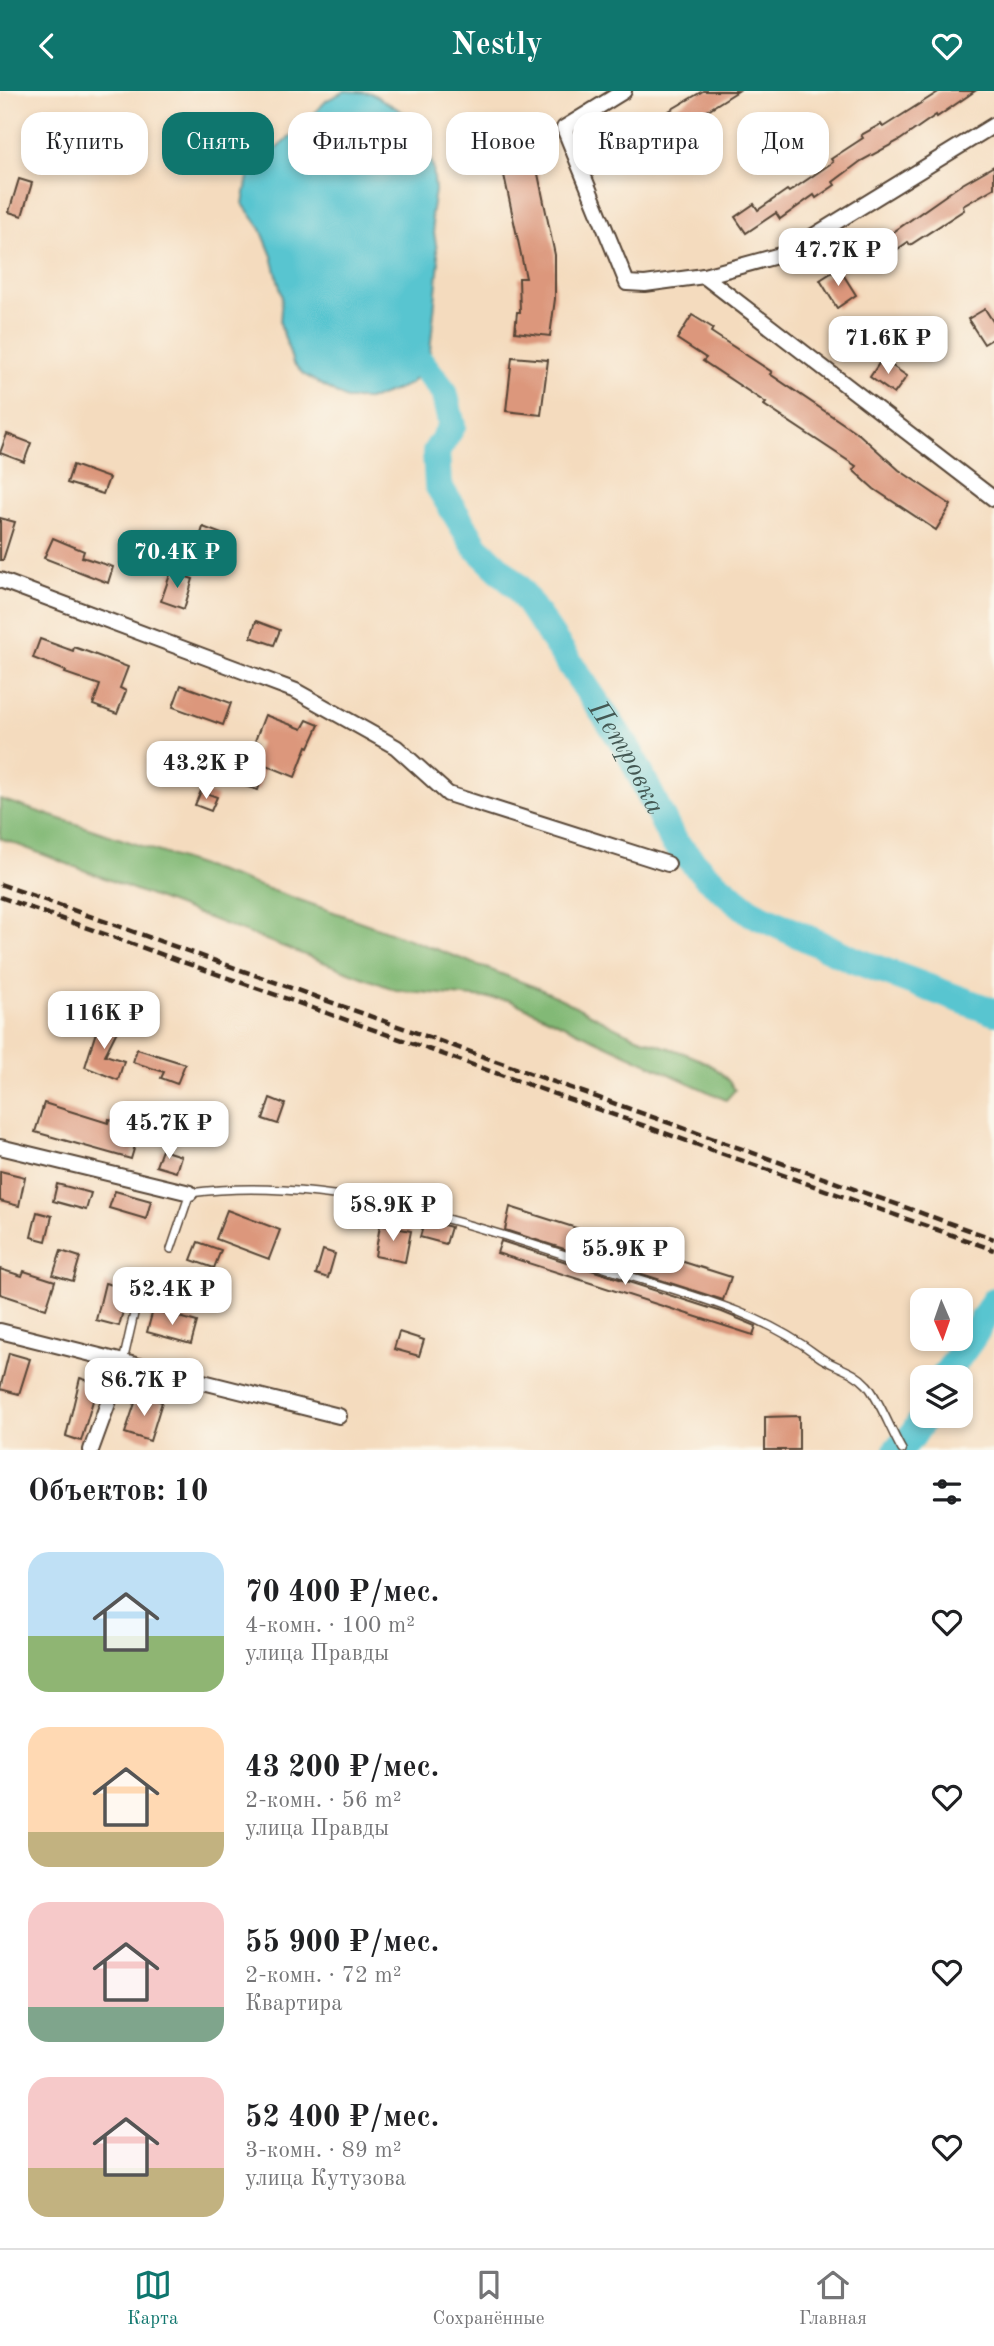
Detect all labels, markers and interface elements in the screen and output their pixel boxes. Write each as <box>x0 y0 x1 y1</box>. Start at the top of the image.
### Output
icon: back <box>28 27 66 65</box>
icon: heart <box>928 27 966 65</box>
text: Nestly <box>451 30 543 62</box>
chip: Купить <box>21 112 148 175</box>
chip: Снять <box>162 112 274 175</box>
chip: Фильтры <box>288 112 432 175</box>
chip: Новое <box>446 112 559 175</box>
chip: Квартира <box>573 112 723 175</box>
chip: Дом <box>737 112 829 175</box>
pin: 47.7K ₽ <box>773 229 903 288</box>
text: 47.7K ₽ <box>795 239 881 262</box>
pin: 71.6K ₽ <box>823 317 953 376</box>
text: 71.6K ₽ <box>845 327 931 350</box>
pin: 70.4K ₽ <box>112 531 242 590</box>
text: 70.4K ₽ <box>134 541 220 564</box>
water label: Петровка <box>581 695 669 819</box>
pin: 43.2K ₽ <box>141 741 271 801</box>
text: 43.2K ₽ <box>163 752 249 775</box>
pin: 116K ₽ <box>47 991 161 1051</box>
text: 116K ₽ <box>64 1002 144 1025</box>
pin: 45.7K ₽ <box>104 1101 234 1161</box>
text: 45.7K ₽ <box>126 1112 212 1135</box>
pin: 58.9K ₽ <box>328 1183 458 1243</box>
text: 58.9K ₽ <box>350 1194 436 1217</box>
pin: 55.9K ₽ <box>560 1227 690 1287</box>
text: 55.9K ₽ <box>582 1238 668 1261</box>
pin: 52.4K ₽ <box>107 1267 237 1327</box>
text: 52.4K ₽ <box>129 1278 215 1301</box>
north arrow <box>910 1288 973 1351</box>
map controls <box>910 1288 973 1428</box>
pin: 86.7K ₽ <box>79 1359 209 1418</box>
button: layers <box>910 1365 973 1428</box>
text: 86.7K ₽ <box>101 1369 187 1392</box>
icon: filters <box>928 1473 966 1511</box>
text: Объектов: 10 <box>28 1477 208 1507</box>
text: 70 400 ₽/мес. <box>245 1578 439 1608</box>
icon: home <box>84 1580 168 1664</box>
icon: heart <box>928 1603 966 1641</box>
text: 4-комн. · 100 m² <box>245 1614 415 1637</box>
text: улица Правды <box>245 1642 389 1665</box>
text: 43 200 ₽/мес. <box>245 1753 439 1783</box>
icon: home <box>84 1755 168 1839</box>
icon: heart <box>928 1778 966 1816</box>
text: 2-комн. · 56 m² <box>245 1789 402 1812</box>
text: улица Правды <box>245 1817 389 1840</box>
text: 55 900 ₽/мес. <box>245 1928 439 1958</box>
icon: home <box>84 1930 168 2014</box>
icon: heart <box>928 1953 966 1991</box>
text: 2-комн. · 72 m² <box>245 1964 402 1987</box>
text: Квартира <box>245 1992 343 2015</box>
text: 52 400 ₽/мес. <box>245 2103 439 2133</box>
icon: home <box>84 2105 168 2189</box>
icon: heart <box>928 2128 966 2166</box>
text: 3-комн. · 89 m² <box>245 2139 402 2162</box>
text: улица Кутузова <box>245 2167 406 2190</box>
tab: Карта <box>127 2266 178 2331</box>
tab: Сохранённые <box>433 2266 545 2331</box>
tab: Главная <box>799 2266 867 2331</box>

